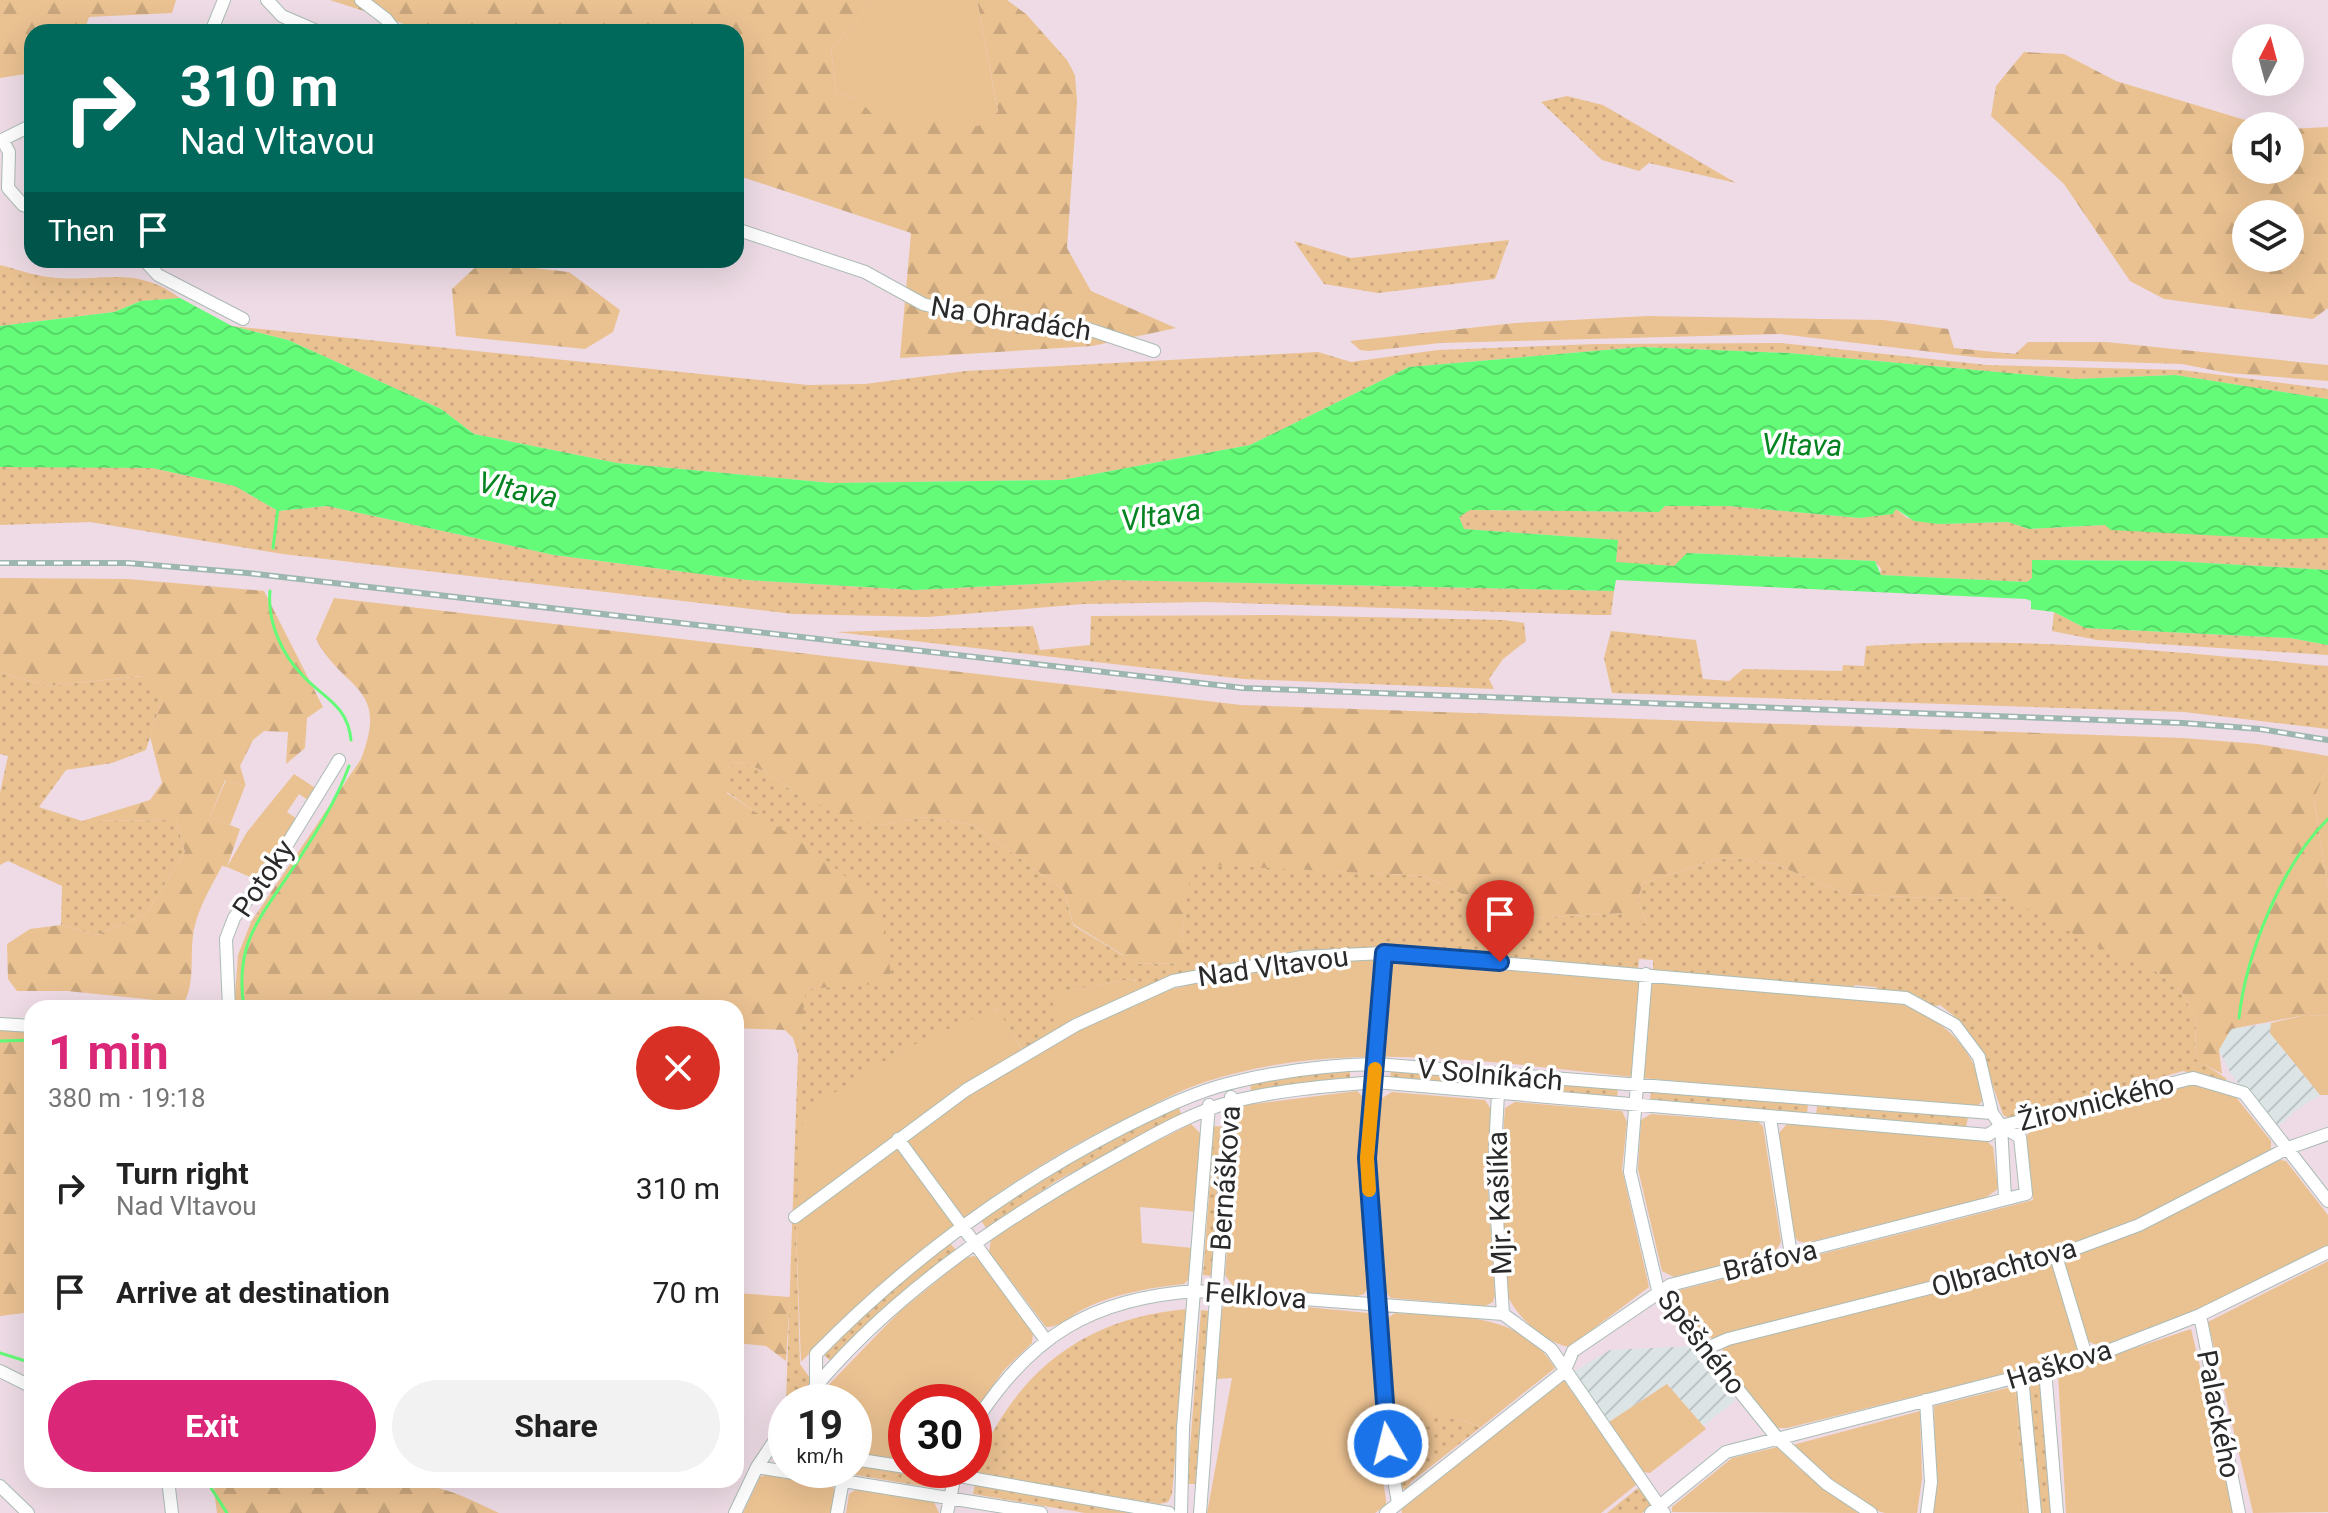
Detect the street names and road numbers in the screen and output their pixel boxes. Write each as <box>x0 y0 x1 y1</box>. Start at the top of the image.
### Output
street label: Na Ohradách <box>928 290 1094 347</box>
street label: Potoky <box>226 834 301 923</box>
street label: Nad Vltavou <box>1196 940 1350 993</box>
street label: V Solníkách <box>1416 1052 1564 1097</box>
street label: Žirovnického <box>2015 1067 2177 1138</box>
street label: Bernáškova <box>1204 1104 1247 1252</box>
street label: Mjr. Kašlíka <box>1481 1131 1518 1275</box>
street label: Olbrachtova <box>1928 1231 2080 1304</box>
street label: Bráfova <box>1720 1233 1821 1288</box>
street label: Felklova <box>1204 1275 1308 1316</box>
street label: Spěšného <box>1651 1284 1753 1401</box>
street label: Haškova <box>2003 1333 2116 1396</box>
street label: Palackého <box>2190 1347 2247 1481</box>

